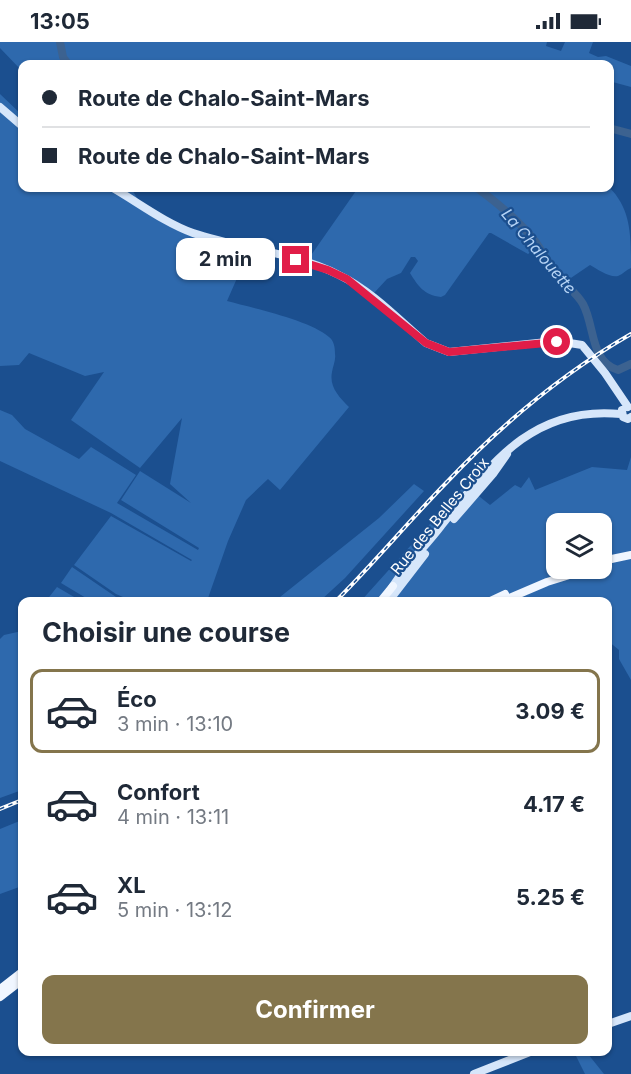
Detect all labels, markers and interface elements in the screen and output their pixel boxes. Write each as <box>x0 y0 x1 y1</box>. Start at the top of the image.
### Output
text: 13:05 <box>30 8 90 34</box>
text: Route de Chalo-Saint-Mars <box>78 85 370 111</box>
text: Route de Chalo-Saint-Mars <box>78 143 370 169</box>
water label: La Chalouette <box>497 204 581 298</box>
callout: 2 min <box>176 239 275 281</box>
route end <box>282 246 309 273</box>
text: 2 min <box>199 247 252 271</box>
route start <box>543 328 570 355</box>
street label: Rue des Belles Croix <box>386 453 493 578</box>
map controls <box>546 513 612 579</box>
button: layers <box>546 513 612 579</box>
text: Choisir une course <box>42 616 290 649</box>
icon: car <box>45 684 99 738</box>
text: Éco <box>117 686 157 712</box>
text: 3.09 € <box>515 698 585 724</box>
text: 3 min · 13:10 <box>117 712 233 736</box>
icon: car <box>45 777 99 831</box>
text: Confort <box>117 779 200 805</box>
text: 4.17 € <box>523 791 585 817</box>
text: 4 min · 13:11 <box>117 805 229 829</box>
icon: car <box>45 870 99 924</box>
text: XL <box>117 872 146 898</box>
text: 5.25 € <box>516 884 585 910</box>
text: 5 min · 13:12 <box>117 898 233 922</box>
button: Confirmer <box>42 975 588 1044</box>

